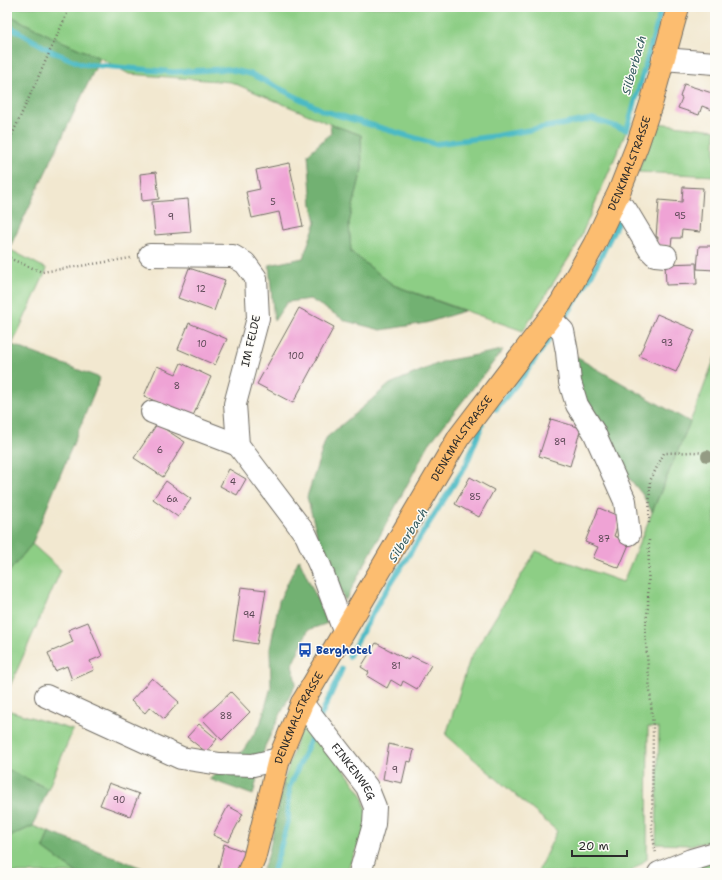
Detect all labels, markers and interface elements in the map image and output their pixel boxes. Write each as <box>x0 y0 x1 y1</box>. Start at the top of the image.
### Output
water label: Silberbach <box>618 33 650 97</box>
street label: DENKMALSTRASSE <box>604 114 654 213</box>
house number: 5 <box>270 196 276 208</box>
house number: 95 <box>674 210 686 222</box>
house number: 9 <box>168 211 174 223</box>
house number: 12 <box>196 283 206 295</box>
street label: IM FELDE <box>238 313 264 368</box>
house number: 93 <box>661 337 673 349</box>
house number: 10 <box>197 338 207 350</box>
house number: 100 <box>288 350 304 362</box>
house number: 8 <box>174 380 180 392</box>
street label: DENKMALSTRASSE <box>427 392 496 484</box>
house number: 89 <box>554 436 566 448</box>
house number: 6 <box>157 444 163 456</box>
house number: 4 <box>230 476 236 488</box>
house number: 85 <box>469 491 481 503</box>
house number: 6a <box>166 493 178 505</box>
water label: Silberbach <box>385 505 431 565</box>
house number: 87 <box>598 533 610 545</box>
house number: 94 <box>243 609 255 621</box>
bus stop icon: Berghotel <box>297 642 313 658</box>
place label: Berghotel <box>316 643 372 658</box>
house number: 81 <box>391 660 401 672</box>
street label: DENKMALSTRASSE <box>271 669 327 765</box>
house number: 88 <box>220 710 232 722</box>
street label: FINKENWEG <box>328 740 379 803</box>
house number: 9 <box>392 764 398 776</box>
house number: 90 <box>113 794 125 806</box>
scale bar <box>572 832 627 858</box>
text: 20 m <box>578 838 609 854</box>

